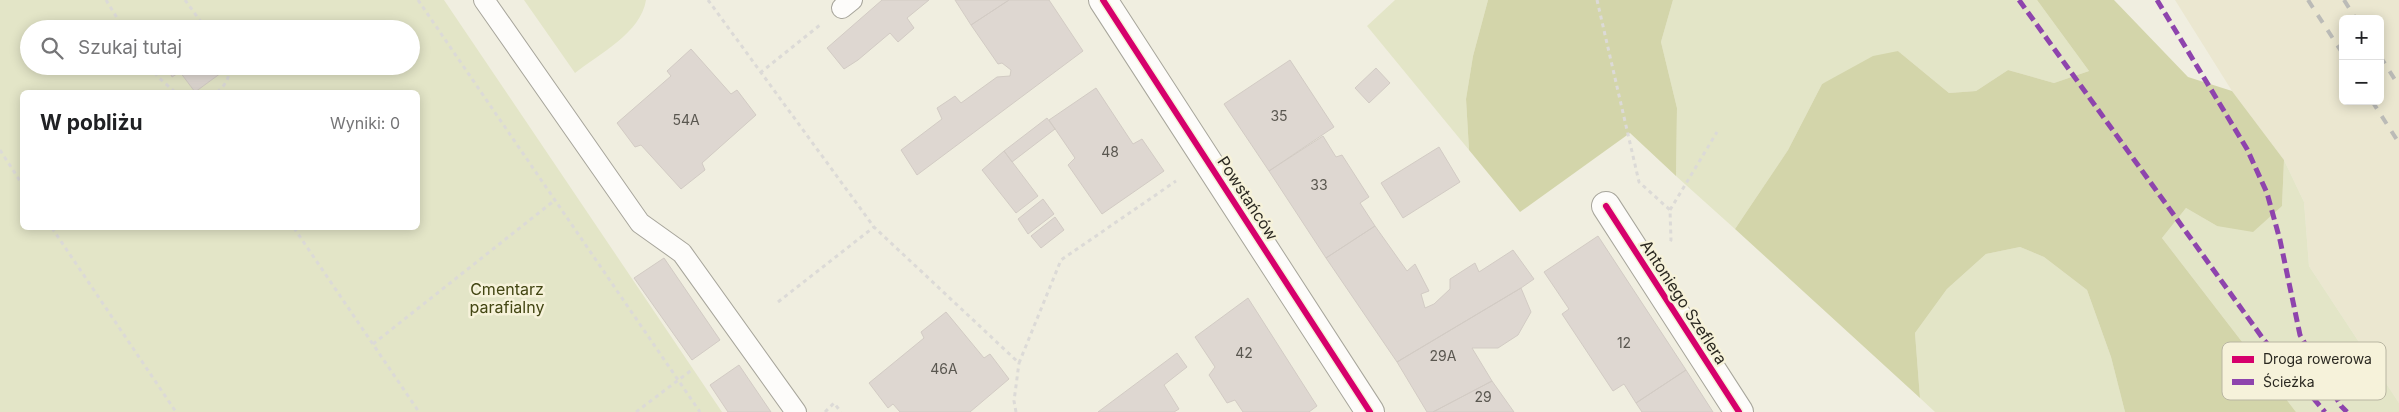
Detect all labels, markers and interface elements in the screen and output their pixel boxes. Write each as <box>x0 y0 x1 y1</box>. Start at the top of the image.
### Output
map controls <box>2339 15 2384 105</box>
button: + <box>2339 15 2384 60</box>
search box <box>20 20 420 75</box>
icon: search <box>38 34 66 62</box>
text: Szukaj tutaj <box>78 36 182 59</box>
button: − <box>2339 60 2384 105</box>
house number: 35 <box>1270 107 1288 124</box>
text: W pobliżu <box>40 110 143 135</box>
house number: 54A <box>672 111 700 128</box>
text: Wyniki: 0 <box>330 113 400 133</box>
house number: 48 <box>1101 143 1119 160</box>
street label: Powstańców <box>1213 152 1283 244</box>
house number: 33 <box>1310 176 1328 193</box>
street label: Antoniego Szeflera <box>1636 236 1732 368</box>
park label: Cmentarz parafialny <box>470 279 544 317</box>
house number: 12 <box>1617 334 1631 351</box>
legend <box>2222 342 2386 400</box>
house number: 42 <box>1235 344 1253 361</box>
house number: 29A <box>1430 347 1457 364</box>
text: Droga rowerowa <box>2263 350 2372 367</box>
house number: 46A <box>930 360 958 377</box>
text: Ścieżka <box>2263 373 2315 390</box>
house number: 29 <box>1474 388 1492 405</box>

